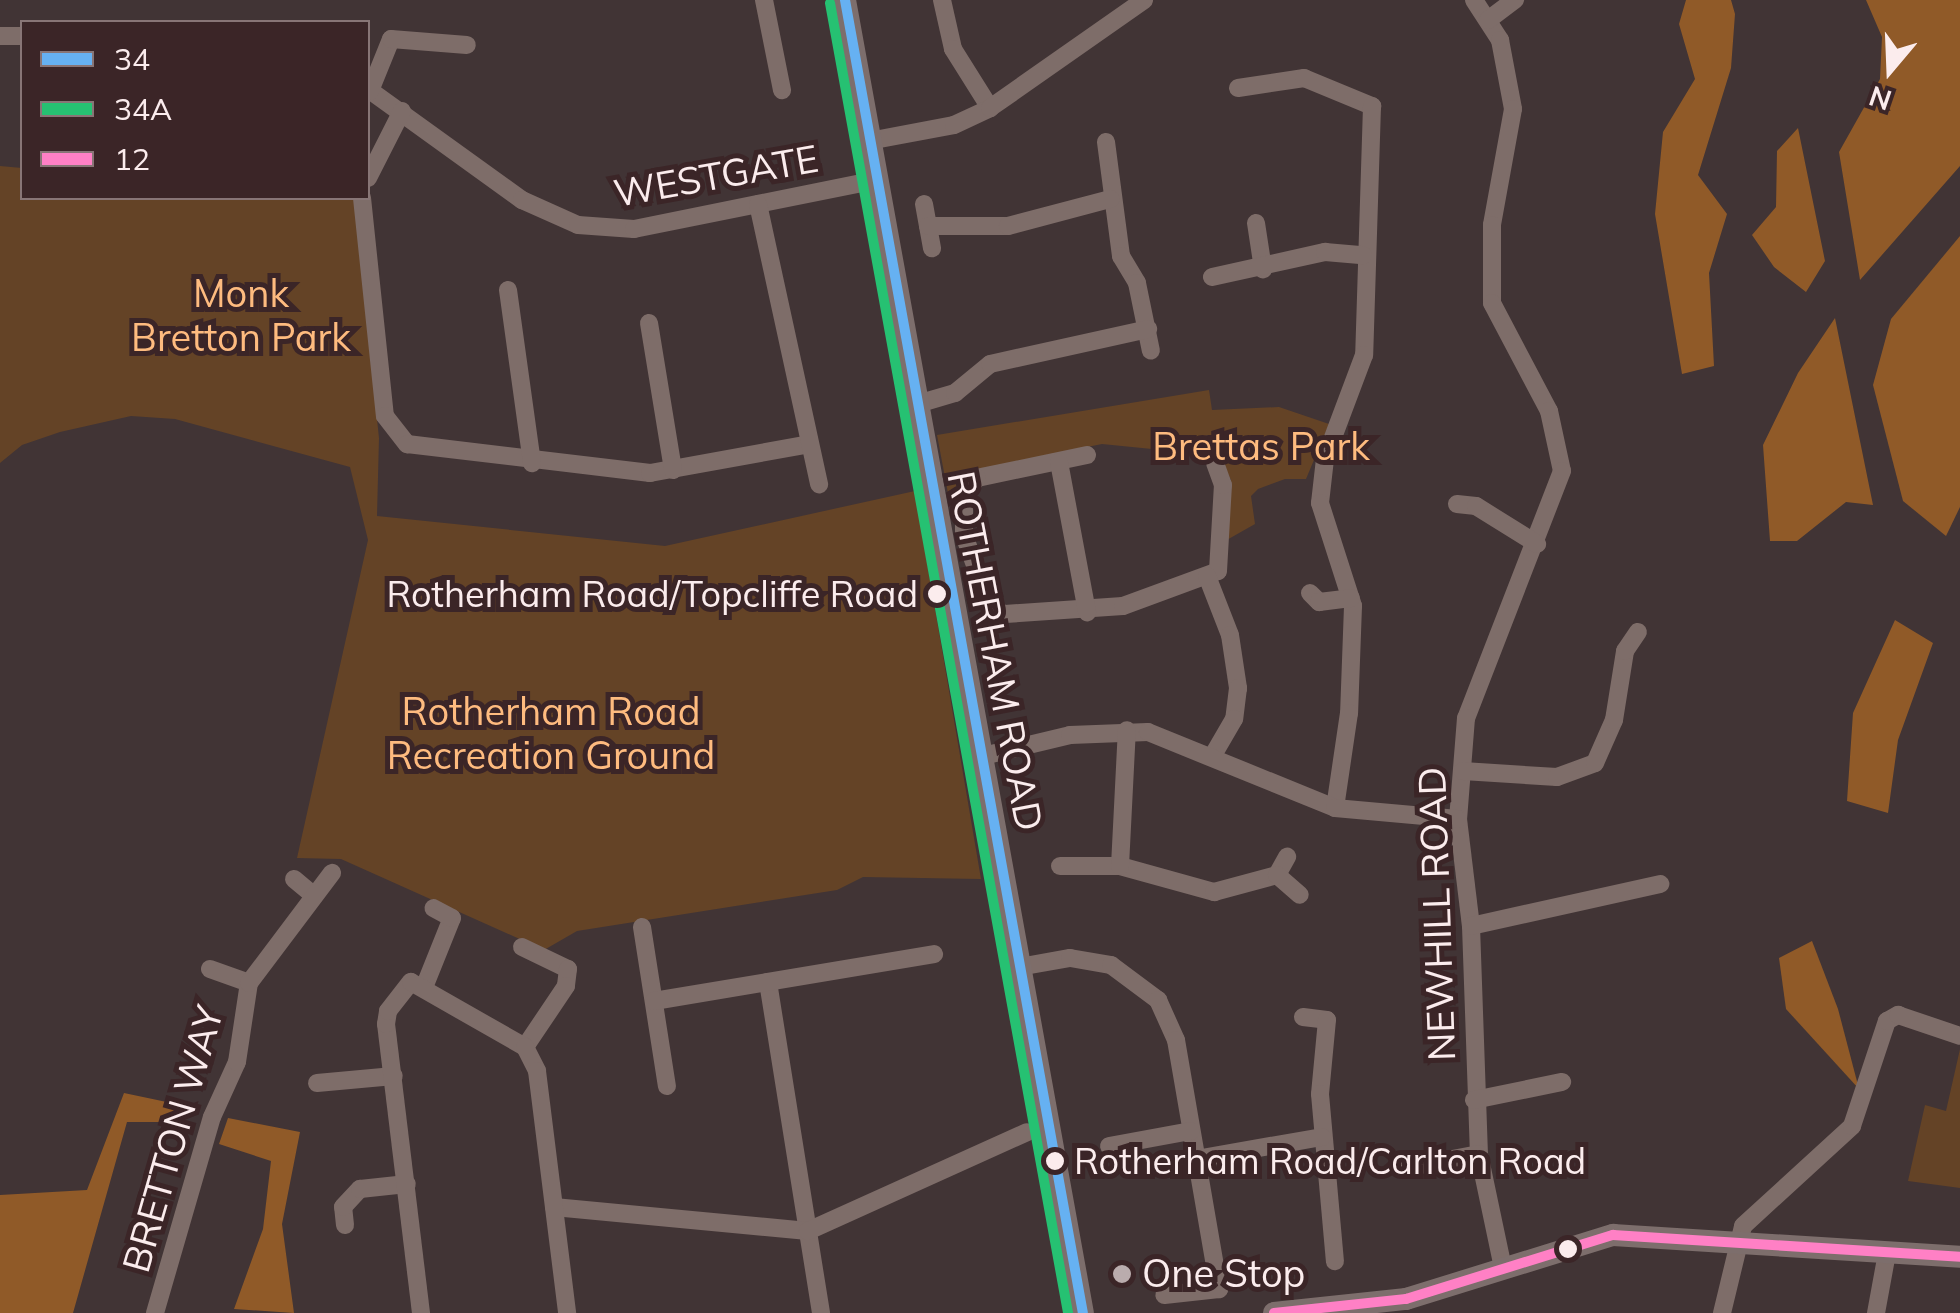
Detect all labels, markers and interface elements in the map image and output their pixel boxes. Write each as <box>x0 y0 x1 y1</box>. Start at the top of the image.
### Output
legend <box>20 20 370 200</box>
north arrow <box>1840 20 1940 120</box>
text: 34 <box>114 40 150 78</box>
text: N <box>1864 79 1896 119</box>
text: 34A <box>114 90 172 128</box>
street label: WESTGATE <box>610 136 822 216</box>
text: 12 <box>114 140 150 178</box>
park label: Monk Bretton Park <box>131 271 351 360</box>
park label: Brettas Park <box>1152 424 1370 470</box>
street label: ROTHERHAM ROAD <box>938 467 1052 835</box>
place label: Rotherham Road/Topcliffe Road <box>386 572 918 616</box>
marker: Rotherham Road/Topcliffe Road <box>927 584 947 604</box>
park label: Rotherham Road Recreation Ground <box>387 689 715 778</box>
street label: NEWHILL ROAD <box>1409 766 1465 1062</box>
street label: BRETTON WAY <box>113 1001 233 1277</box>
place label: Rotherham Road/Carlton Road <box>1074 1139 1586 1183</box>
marker: Rotherham Road/Carlton Road <box>1045 1151 1065 1171</box>
unlabelled marker <box>1558 1239 1578 1259</box>
place label: One Stop <box>1142 1251 1305 1297</box>
marker: One Stop <box>1111 1263 1133 1285</box>

